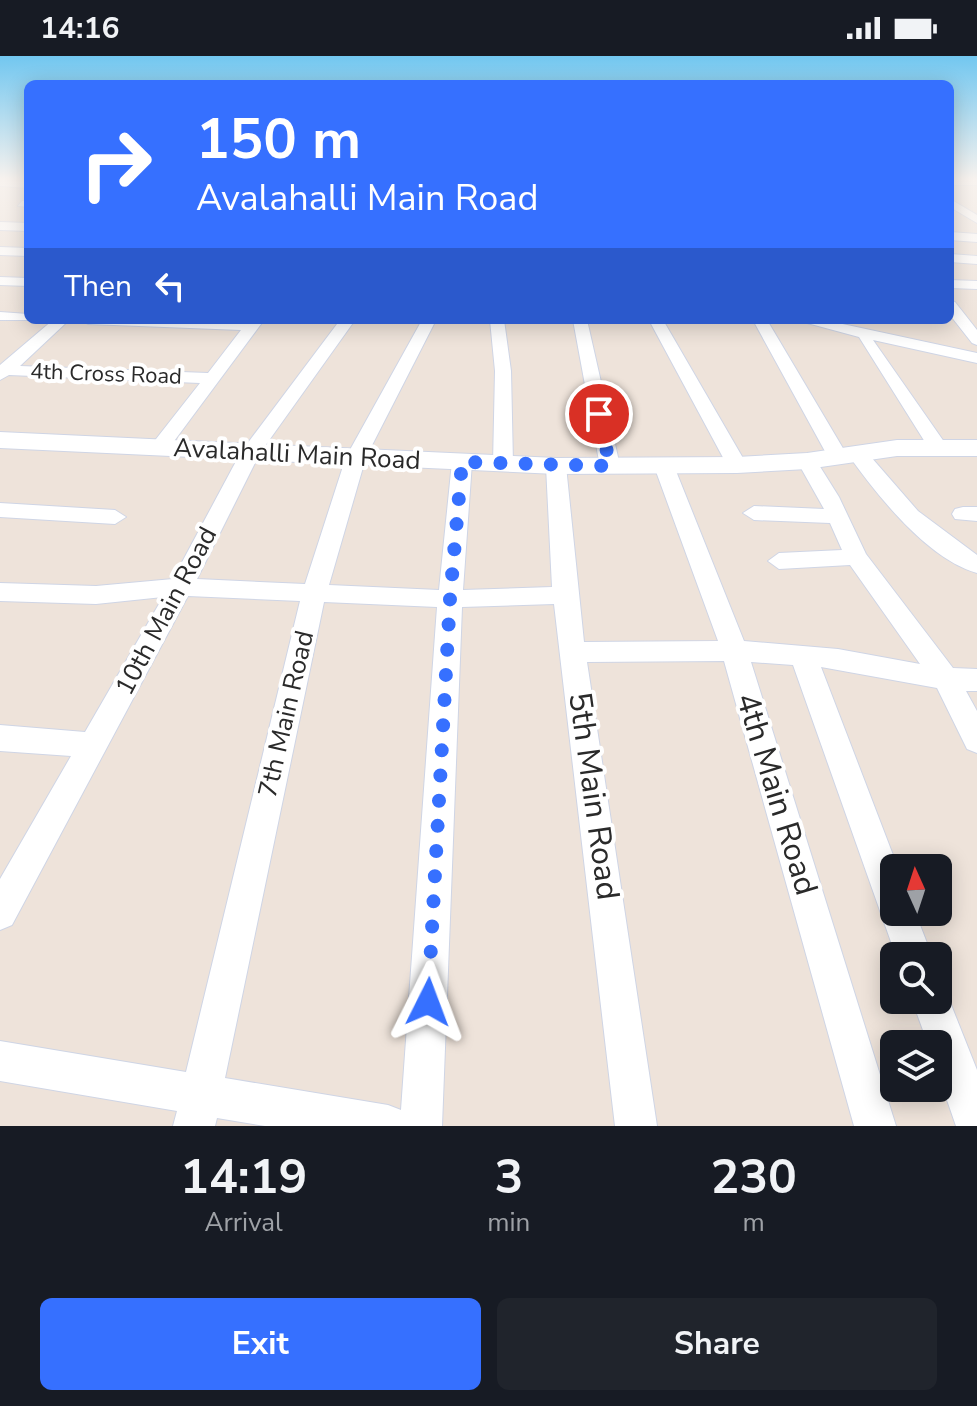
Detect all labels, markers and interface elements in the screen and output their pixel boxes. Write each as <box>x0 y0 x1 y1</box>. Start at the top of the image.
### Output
text: 14:16 <box>40 8 119 49</box>
text: 150 m <box>196 101 361 178</box>
icon: right <box>64 112 168 216</box>
text: Avalahalli Main Road <box>196 174 538 223</box>
icon: left <box>148 264 192 308</box>
text: Then <box>64 266 132 307</box>
street label: 4th Cross Road <box>30 356 182 392</box>
pin <box>565 380 633 448</box>
icon: arrive <box>577 392 621 436</box>
street label: Avalahalli Main Road <box>173 430 421 478</box>
street label: 10th Main Road <box>107 521 225 701</box>
street label: 7th Main Road <box>250 627 322 801</box>
street label: 4th Main Road <box>726 688 828 900</box>
street label: 5th Main Road <box>558 689 630 903</box>
north arrow <box>880 854 952 926</box>
map controls <box>880 854 952 1102</box>
button: search <box>880 942 952 1014</box>
position arrow <box>386 960 470 1044</box>
button: layers <box>880 1030 952 1102</box>
text: 14:19 <box>180 1144 307 1210</box>
text: 3 <box>494 1144 523 1210</box>
text: 230 <box>710 1144 797 1210</box>
text: Arrival <box>205 1205 283 1240</box>
text: min <box>487 1205 530 1240</box>
text: m <box>743 1205 765 1240</box>
button: Exit <box>40 1298 481 1390</box>
button: Share <box>497 1298 937 1390</box>

